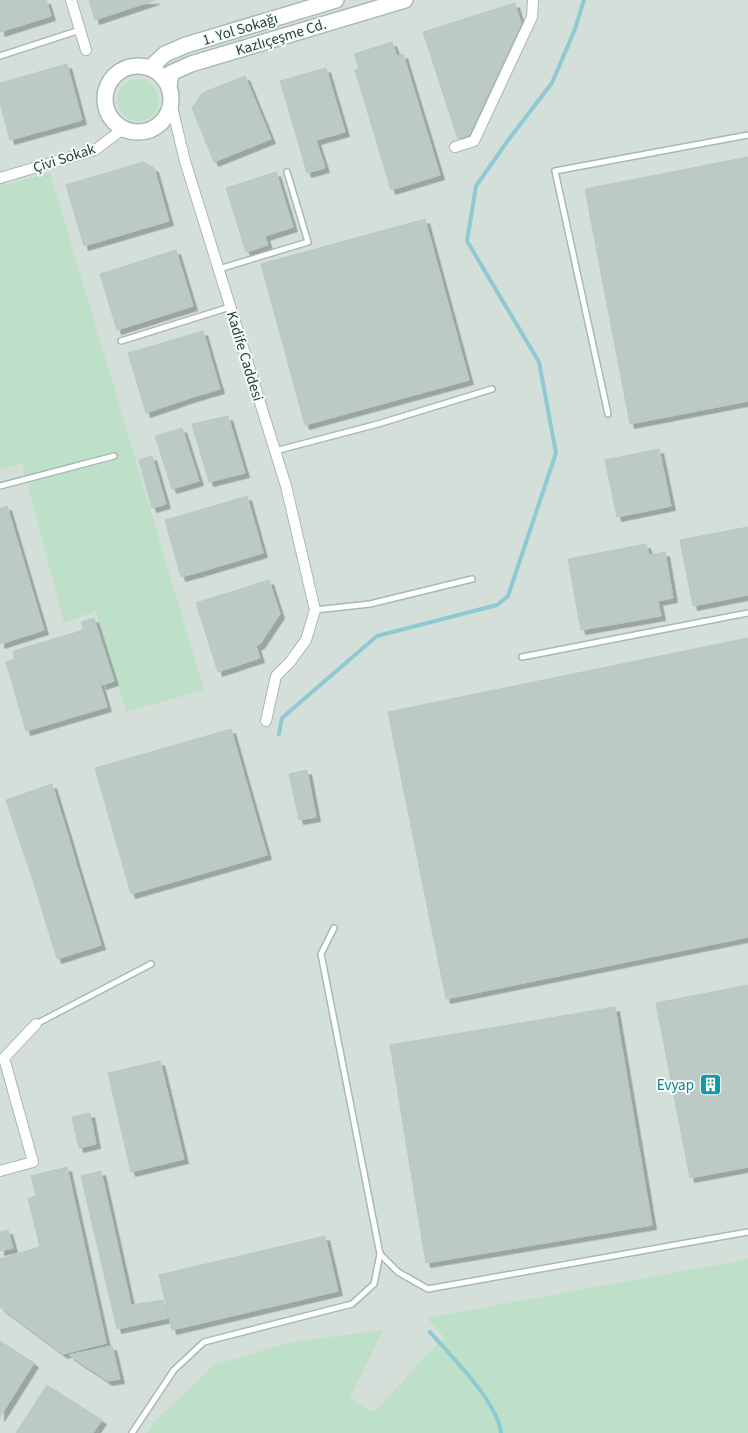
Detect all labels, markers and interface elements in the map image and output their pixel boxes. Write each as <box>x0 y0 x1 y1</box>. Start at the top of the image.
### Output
street label: 1. Yol Sokağı <box>200 8 280 51</box>
street label: Kazlıçeşme Cd. <box>233 14 329 61</box>
street label: Çivi Sokak <box>30 138 99 178</box>
street label: Kadife Caddesi <box>221 309 268 404</box>
building icon: Evyap <box>698 1073 722 1097</box>
place label: Evyap <box>657 1075 694 1096</box>

